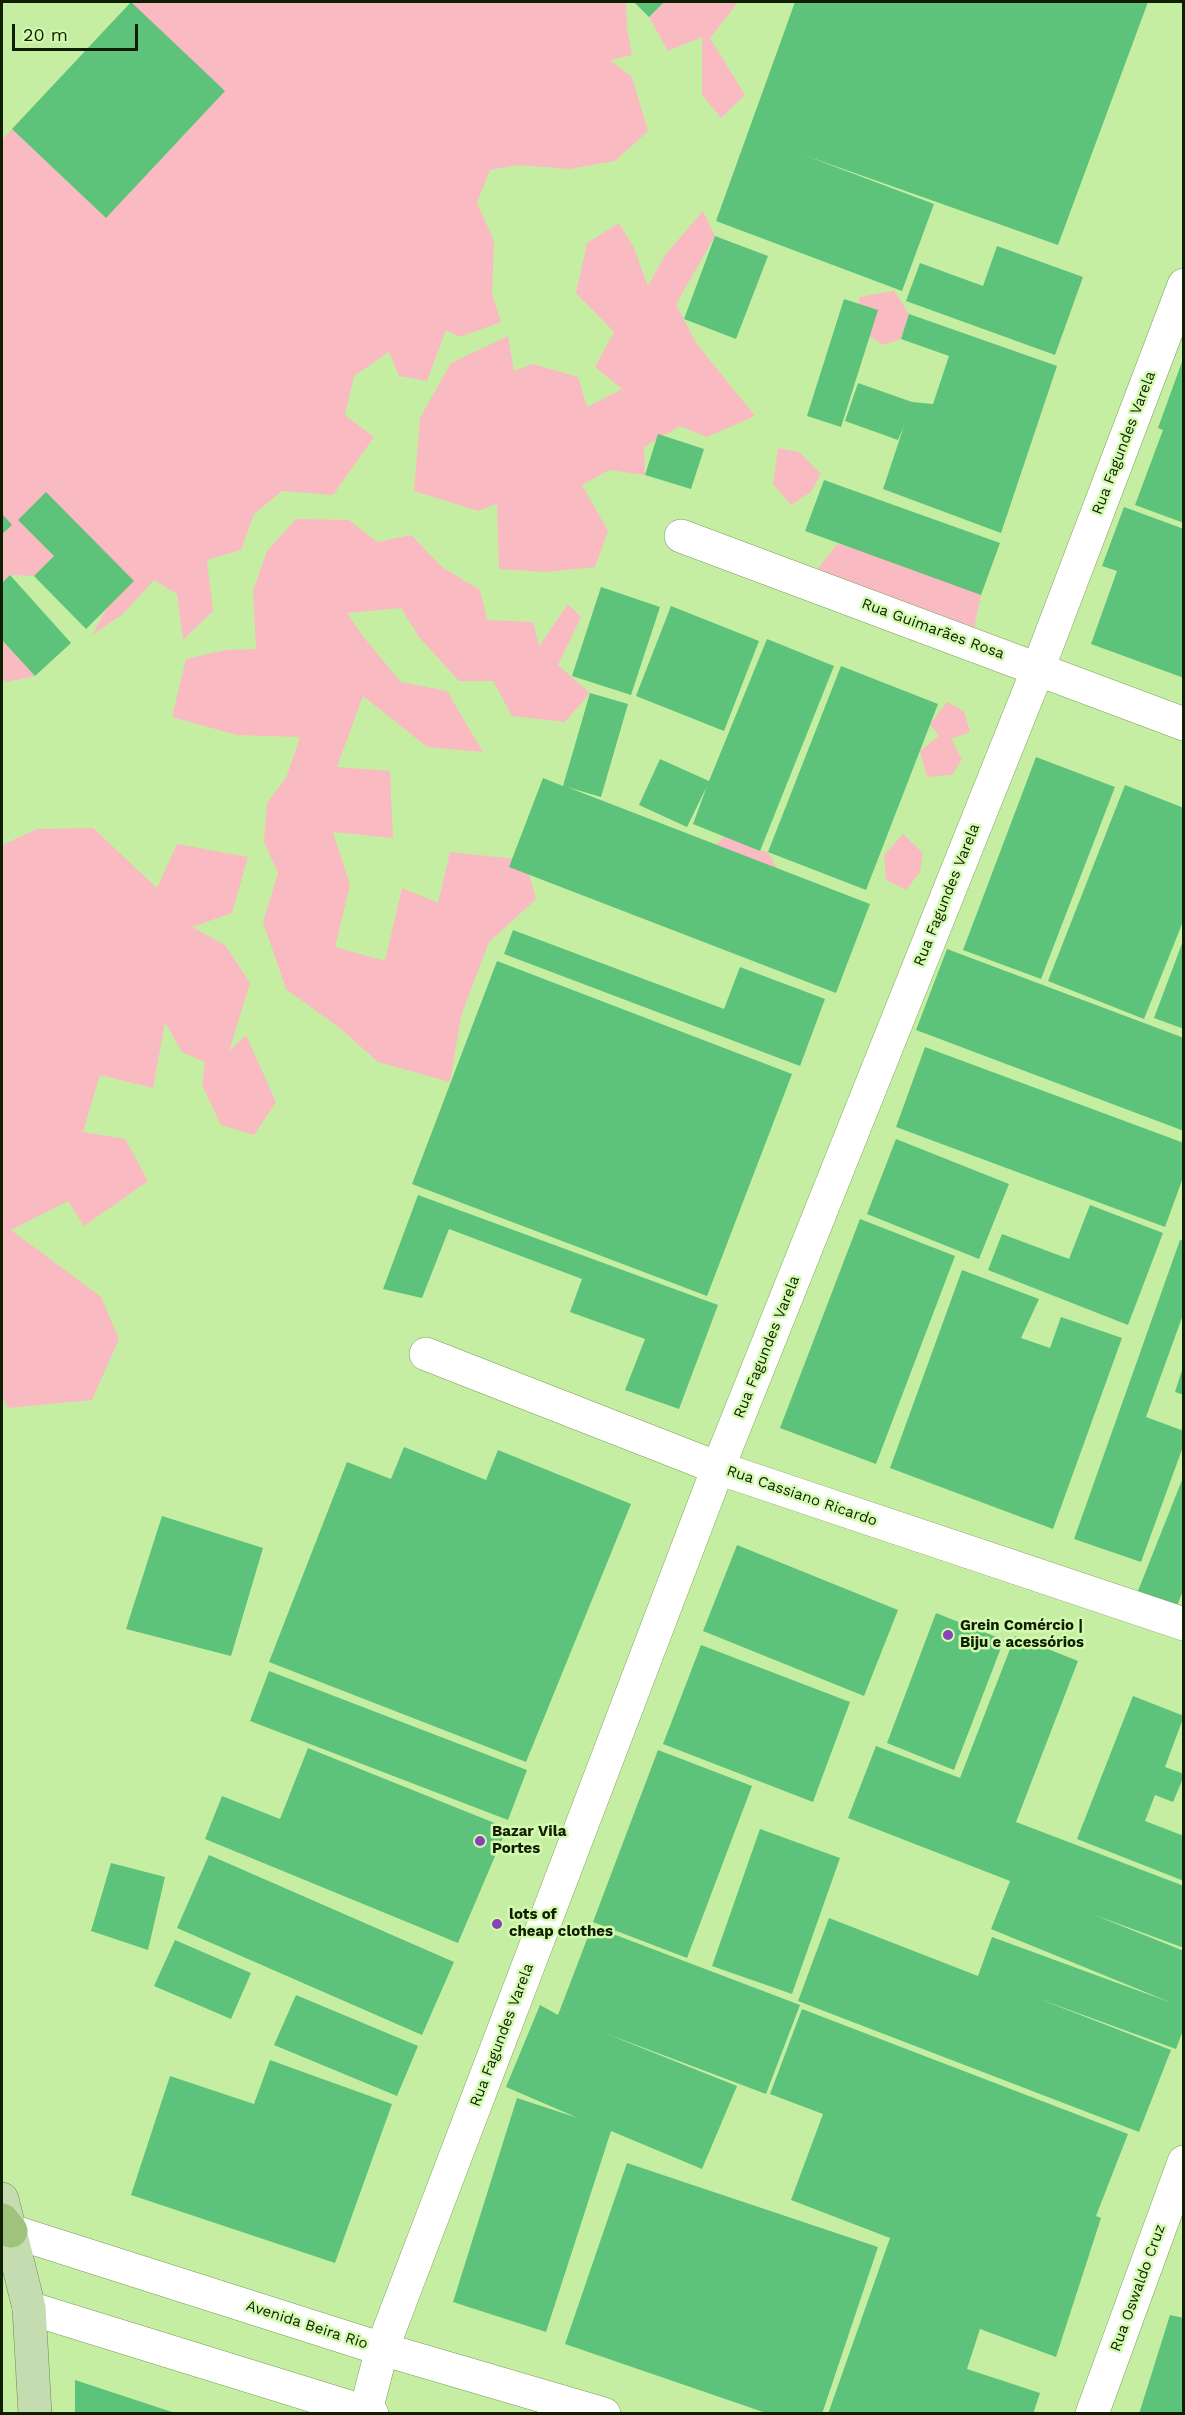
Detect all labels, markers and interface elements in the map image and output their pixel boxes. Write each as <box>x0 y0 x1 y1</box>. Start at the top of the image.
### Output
scale bar <box>15 12 141 50</box>
text: 20 m <box>23 24 68 45</box>
street label: Rua Fagundes Varela <box>1088 369 1160 517</box>
street label: Rua Guimarães Rosa <box>859 595 1007 663</box>
street label: Rua Fagundes Varela <box>910 821 984 969</box>
street label: Rua Fagundes Varela <box>730 1273 804 1421</box>
street label: Rua Cassiano Ricardo <box>724 1462 880 1530</box>
place label: Grein Comércio | Biju e acessórios <box>960 1617 1084 1652</box>
marker: Grein Comércio | Biju e acessórios <box>941 1628 955 1642</box>
place label: Bazar Vila Portes <box>492 1823 566 1858</box>
marker: Bazar Vila Portes <box>473 1834 487 1848</box>
place label: lots of cheap clothes <box>509 1906 613 1941</box>
marker: lots of cheap clothes <box>490 1917 504 1931</box>
street label: Rua Fagundes Varela <box>466 1961 538 2109</box>
street label: Rua Oswaldo Cruz <box>1107 2222 1169 2354</box>
street label: Avenida Beira Rio <box>244 2297 370 2353</box>

